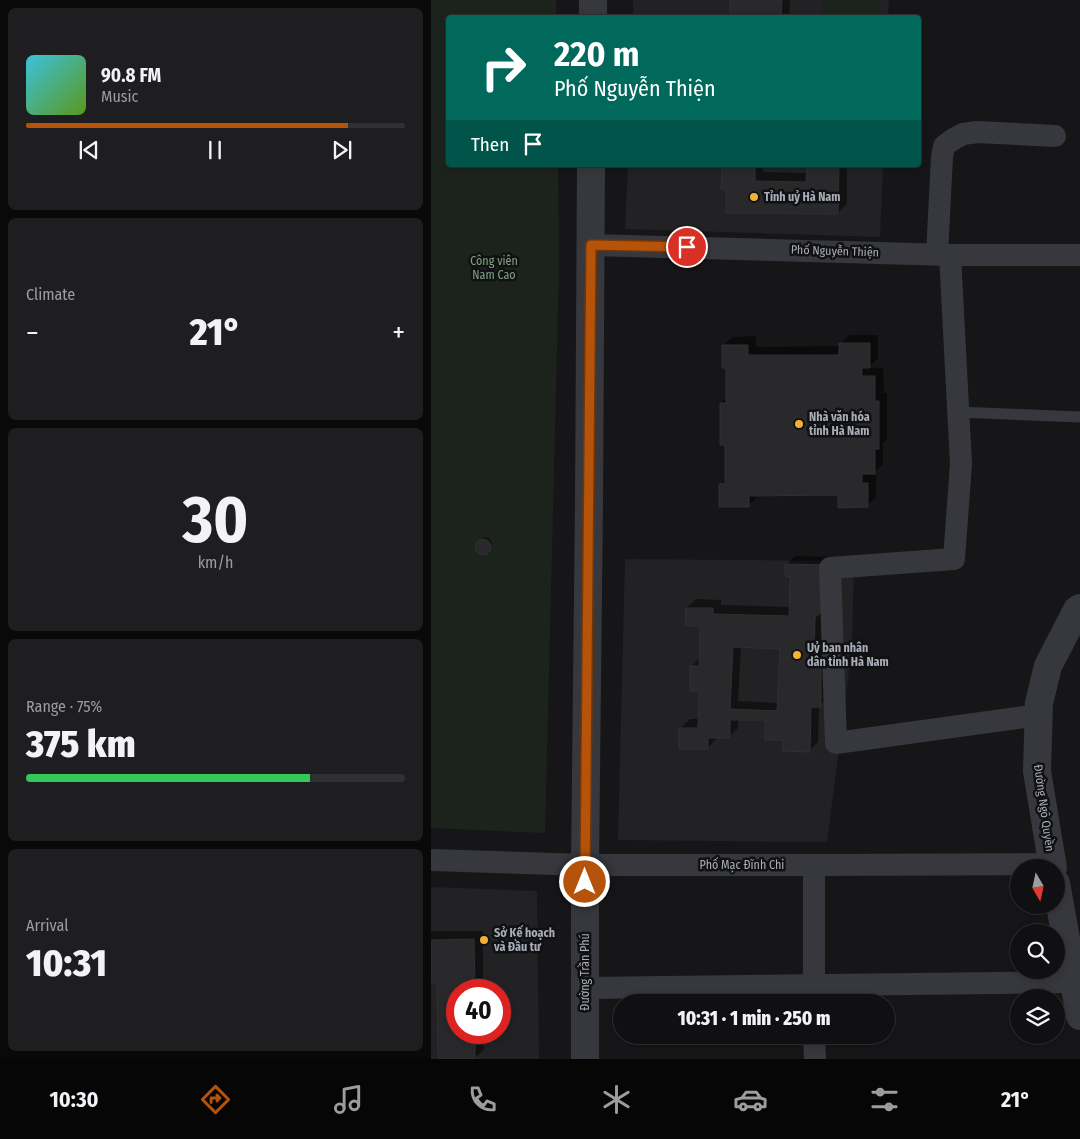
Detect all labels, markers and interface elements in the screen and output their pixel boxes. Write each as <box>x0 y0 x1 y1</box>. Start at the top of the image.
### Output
text: 220 m <box>554 33 640 75</box>
icon: right <box>471 35 536 100</box>
text: 90.8 FM <box>101 64 161 87</box>
text: Phố Nguyễn Thiện <box>554 75 716 102</box>
text: Music <box>101 87 138 106</box>
icon: arrive <box>519 130 547 158</box>
text: Then <box>471 133 509 156</box>
icon: previous <box>75 136 103 164</box>
icon: pause <box>201 136 229 164</box>
icon: next <box>328 136 356 164</box>
place label: Tỉnh uỷ Hà Nam <box>764 190 841 204</box>
marker: Tỉnh uỷ Hà Nam <box>748 191 760 203</box>
pin <box>666 226 708 268</box>
icon: arrive <box>673 233 701 261</box>
street label: Phố Nguyễn Thiện <box>791 241 879 260</box>
park label: Công viên Nam Cao <box>470 254 518 282</box>
text: Climate <box>26 285 75 304</box>
text: 21° <box>190 309 241 355</box>
text: − <box>26 316 39 349</box>
text: + <box>392 316 405 349</box>
place label: Nhà văn hóa tỉnh Hà Nam <box>809 409 870 438</box>
marker: Nhà văn hóa tỉnh Hà Nam <box>793 418 805 430</box>
text: 30 <box>182 481 249 559</box>
text: km/h <box>198 553 233 572</box>
place label: Uỷ ban nhân dân tỉnh Hà Nam <box>807 641 889 669</box>
marker: Uỷ ban nhân dân tỉnh Hà Nam <box>791 649 803 661</box>
text: Range · 75% <box>26 697 102 716</box>
text: 375 km <box>26 721 136 767</box>
street label: Đường Ngô Quyền <box>1031 763 1058 853</box>
position arrow <box>558 855 610 907</box>
street label: Phố Mạc Đĩnh Chi <box>700 857 784 872</box>
north arrow <box>1010 859 1065 914</box>
map controls <box>1010 859 1065 1044</box>
text: Arrival <box>26 916 68 935</box>
place label: Sở Kế hoạch và Đầu tư <box>493 924 555 954</box>
button: search <box>1010 924 1065 979</box>
street label: Đường Trần Phú <box>577 933 592 1011</box>
marker: Sở Kế hoạch và Đầu tư <box>478 934 490 946</box>
text: 10:31 <box>26 940 107 986</box>
speed limit sign: 40 <box>446 979 511 1044</box>
button: layers <box>1010 989 1065 1044</box>
text: 10:31 · 1 min · 250 m <box>677 1007 831 1030</box>
icon: directions <box>198 1082 233 1117</box>
icon: music <box>331 1082 366 1117</box>
icon: phone <box>465 1082 500 1117</box>
icon: climate <box>599 1082 634 1117</box>
icon: car <box>733 1082 768 1117</box>
icon: filters <box>867 1082 902 1117</box>
text: 10:30 <box>49 1086 99 1113</box>
text: 21° <box>1001 1086 1030 1113</box>

